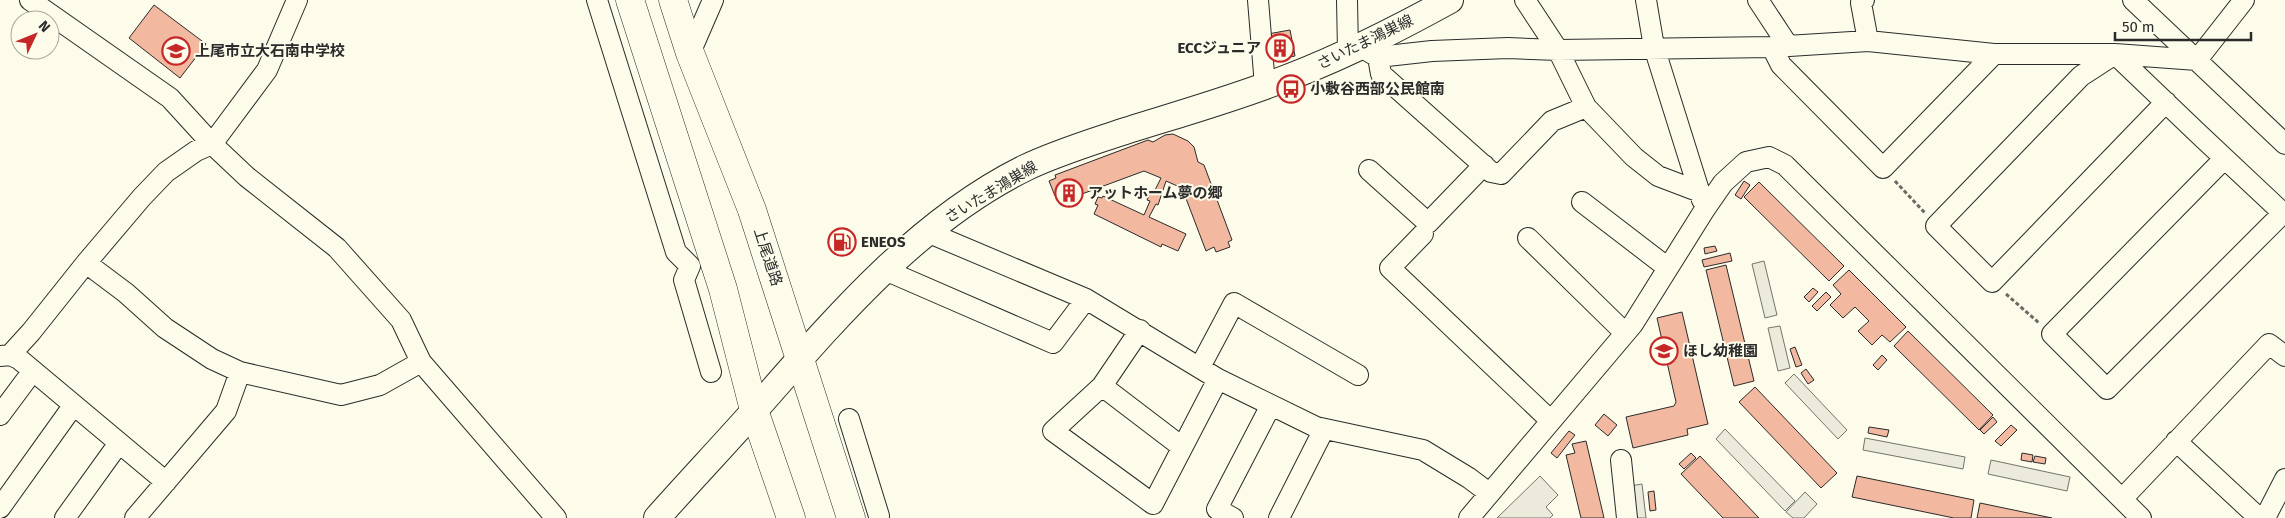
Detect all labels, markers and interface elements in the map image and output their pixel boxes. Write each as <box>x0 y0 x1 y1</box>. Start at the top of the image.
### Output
north arrow <box>10 10 60 60</box>
scale bar <box>2115 10 2251 42</box>
street label: さいたま鴻巣線 <box>1314 11 1416 73</box>
text: N <box>35 17 54 36</box>
text: 50 m <box>2122 18 2155 36</box>
building icon: ECCジュニア <box>1265 33 1295 63</box>
school or university icon: 上尾市立大石南中学校 <box>161 36 191 66</box>
place label: ECCジュニア <box>1177 39 1261 57</box>
place label: 上尾市立大石南中学校 <box>195 42 345 60</box>
bus stop icon: 小敷谷西部公民館南 <box>1276 74 1306 104</box>
place label: 小敷谷西部公民館南 <box>1310 80 1445 98</box>
street label: さいたま鴻巣線 <box>942 157 1040 227</box>
building icon: アットホーム夢の郷 <box>1054 178 1084 208</box>
place label: アットホーム夢の郷 <box>1088 184 1223 202</box>
street label: 上尾道路 <box>750 226 786 288</box>
fuel station icon: ENEOS <box>827 227 857 257</box>
place label: ENEOS <box>861 233 906 251</box>
school or university icon: ほし幼稚園 <box>1649 336 1679 366</box>
place label: ほし幼稚園 <box>1683 342 1758 360</box>

